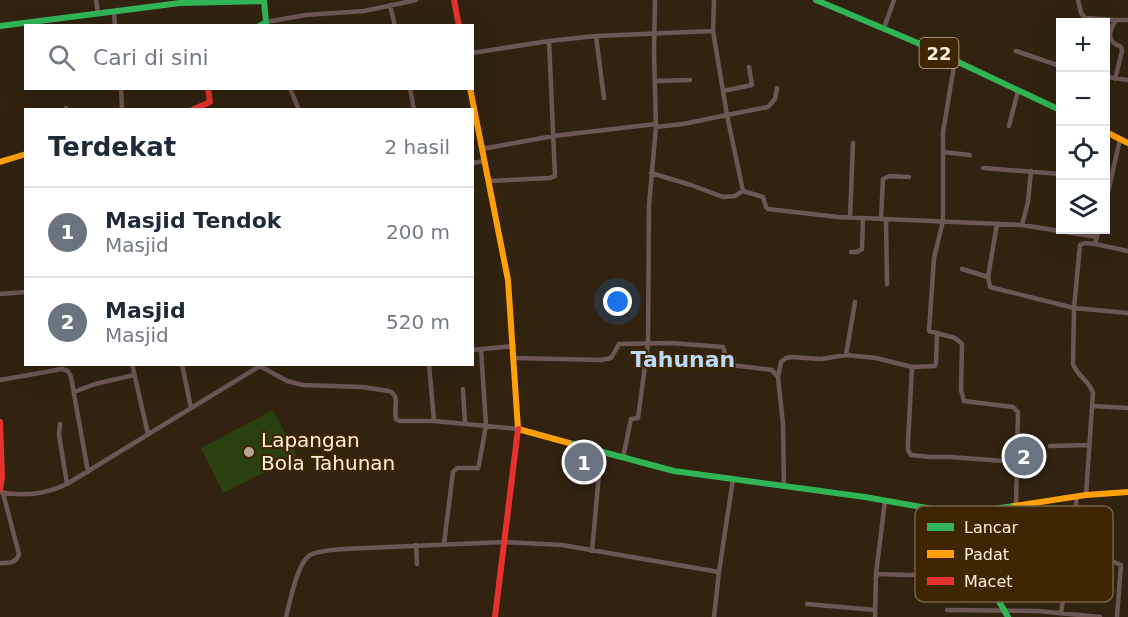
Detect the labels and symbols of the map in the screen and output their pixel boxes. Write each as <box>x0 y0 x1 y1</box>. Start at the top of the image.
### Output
road number: 22 <box>920 38 958 68</box>
your location <box>603 287 632 316</box>
district label: Tahunan <box>631 347 735 372</box>
place label: Lapangan Bola Tahunan <box>261 428 395 475</box>
pin: 2 <box>1004 434 1044 478</box>
pin: 1 <box>564 440 604 484</box>
marker: Lapangan Bola Tahunan <box>242 445 256 459</box>
legend <box>915 506 1113 602</box>
text: Lancar <box>964 518 1018 537</box>
text: Padat <box>964 545 1009 564</box>
text: Macet <box>964 572 1013 591</box>

